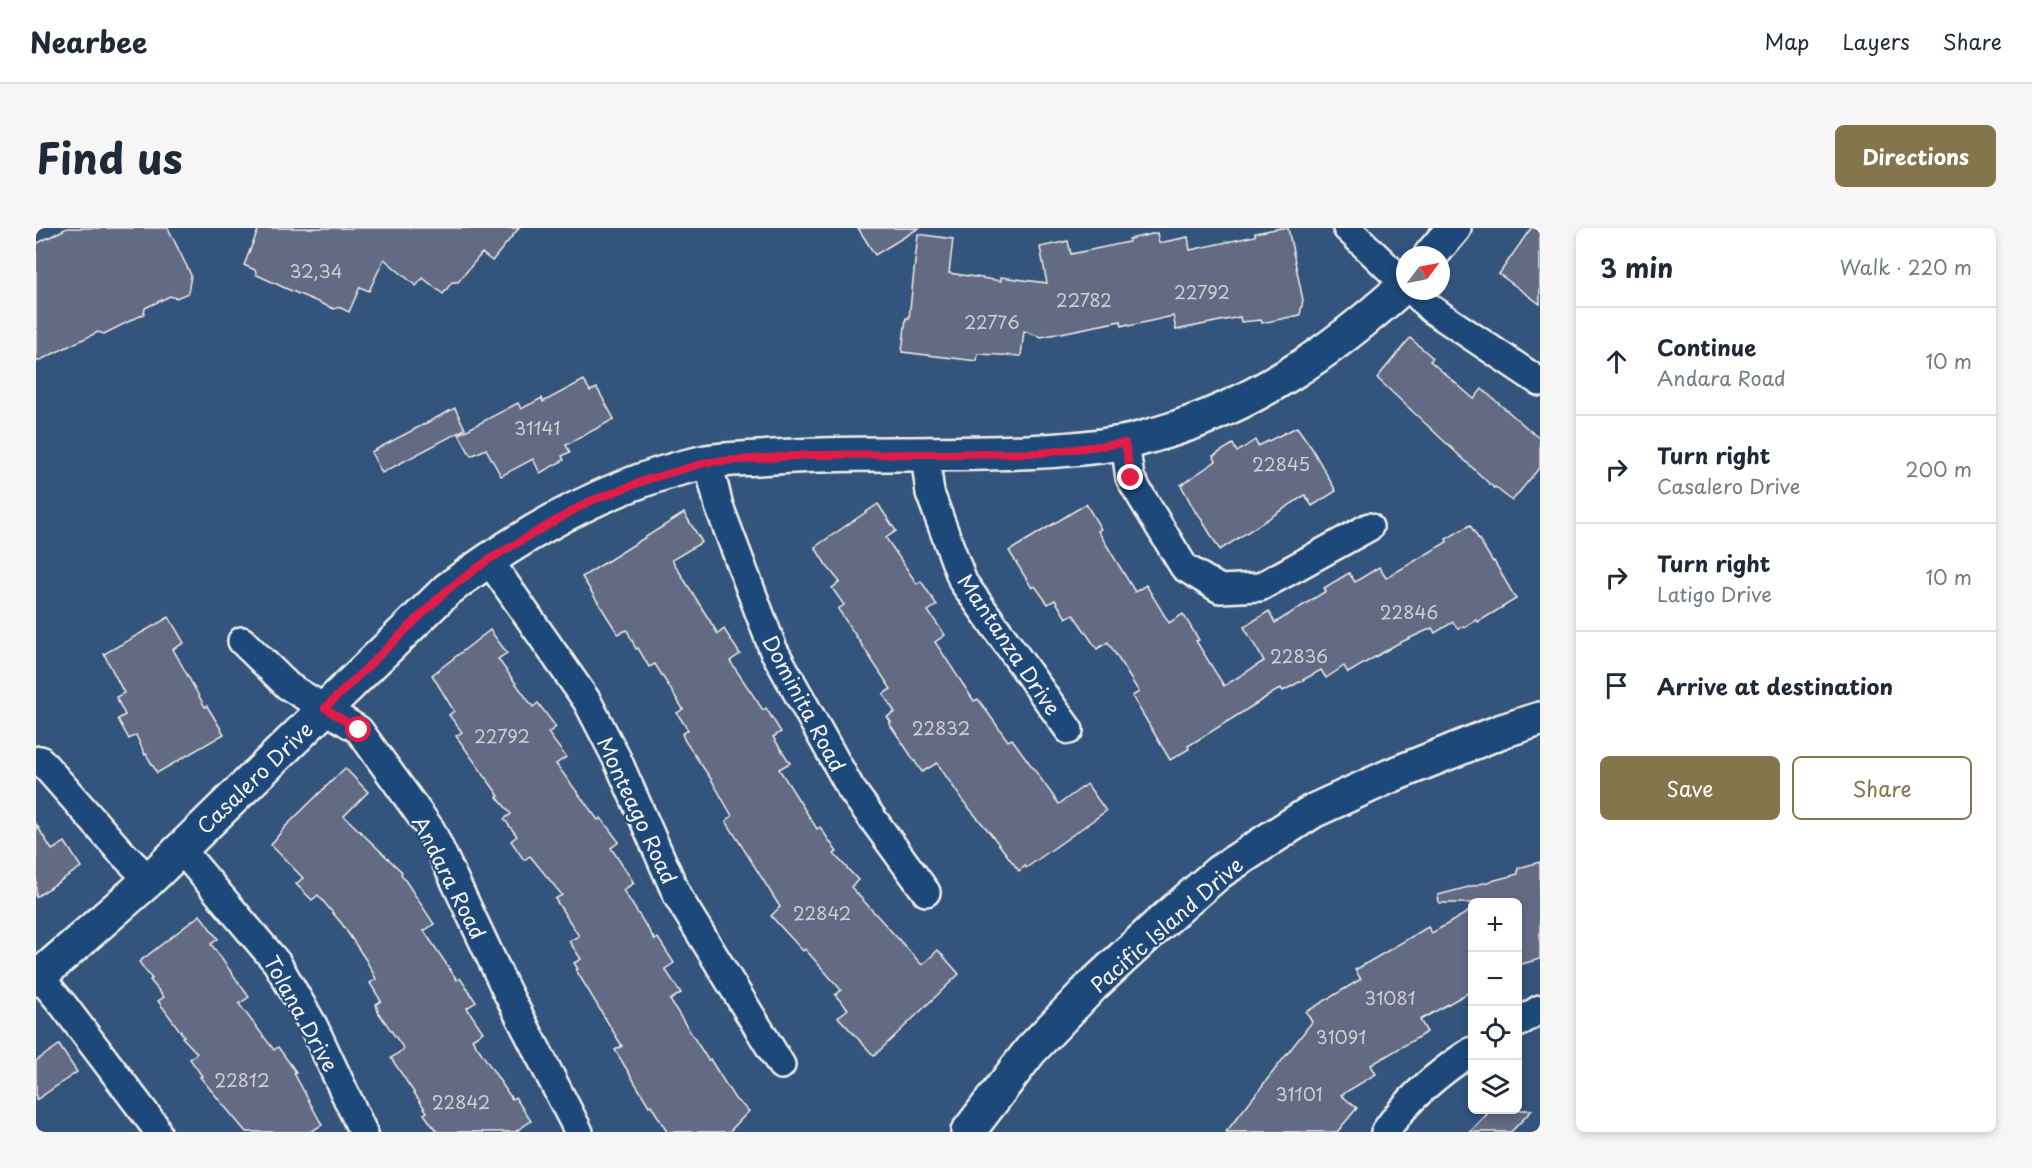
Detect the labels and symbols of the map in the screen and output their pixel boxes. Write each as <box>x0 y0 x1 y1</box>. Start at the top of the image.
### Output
north arrow <box>1396 246 1450 300</box>
house number: 32,34 <box>289 257 343 284</box>
house number: 22792 <box>1174 278 1230 305</box>
house number: 22782 <box>1056 286 1112 313</box>
house number: 22776 <box>964 308 1020 335</box>
house number: 31141 <box>514 414 560 441</box>
house number: 22845 <box>1252 450 1310 477</box>
route end <box>1117 464 1143 490</box>
street label: Mantanza Drive <box>951 567 1069 721</box>
house number: 22846 <box>1380 598 1438 625</box>
street label: Dominita Road <box>756 629 854 777</box>
house number: 22836 <box>1270 642 1328 669</box>
street label: Casalero Drive <box>189 713 319 841</box>
house number: 22832 <box>912 714 970 741</box>
route start <box>345 716 371 742</box>
house number: 22792 <box>474 722 530 749</box>
street label: Monteago Road <box>590 731 686 889</box>
street label: Andara Road <box>405 810 495 944</box>
street label: Pacific Island Drive <box>1083 848 1249 1000</box>
house number: 22842 <box>793 899 851 926</box>
street label: Tolana Drive <box>257 949 347 1077</box>
house number: 31081 <box>1364 984 1416 1011</box>
house number: 31091 <box>1316 1023 1366 1050</box>
house number: 22812 <box>214 1066 270 1093</box>
house number: 31101 <box>1275 1080 1323 1107</box>
house number: 22842 <box>432 1088 490 1115</box>

